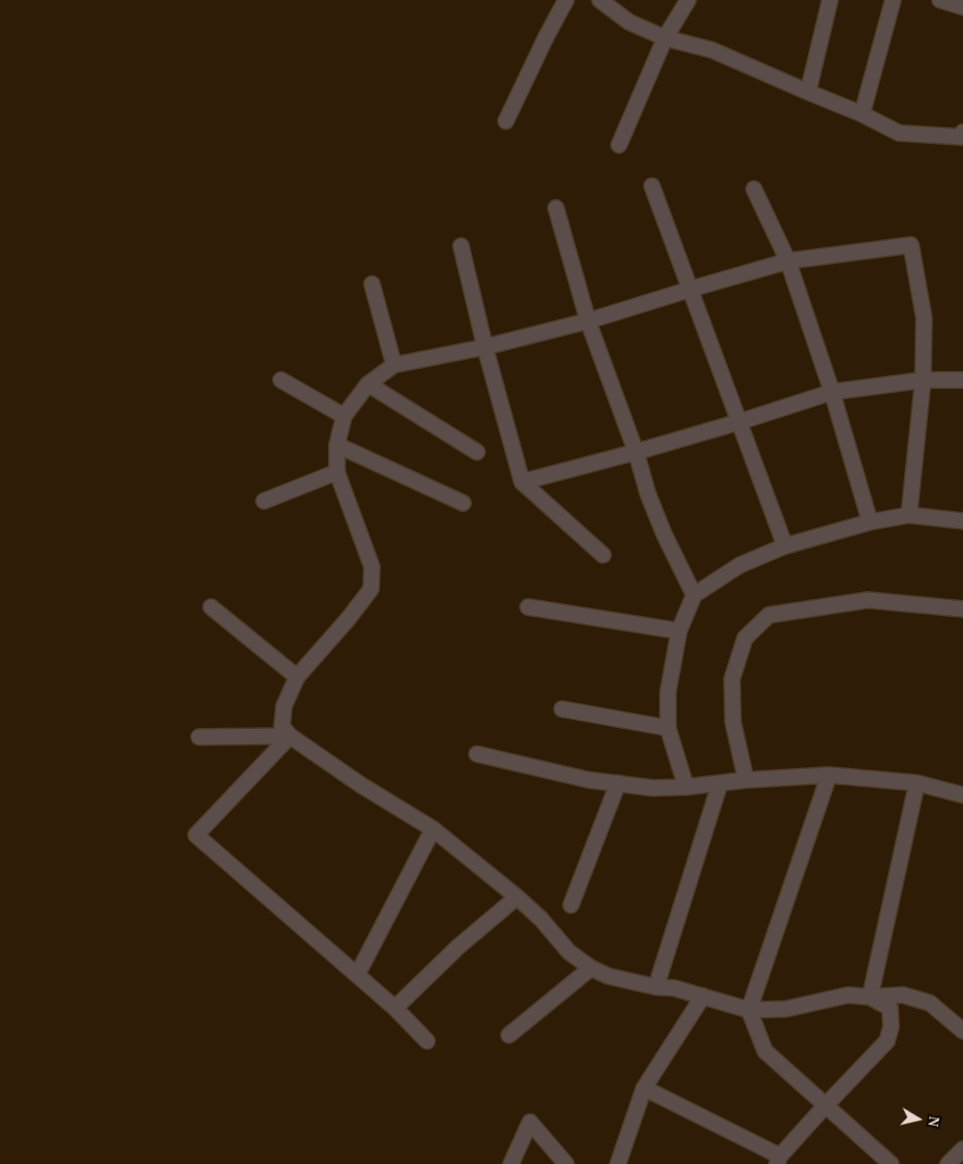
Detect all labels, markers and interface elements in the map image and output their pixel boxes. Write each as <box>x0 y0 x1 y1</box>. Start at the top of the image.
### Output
north arrow <box>893 1094 943 1144</box>
text: N <box>925 1115 942 1128</box>

